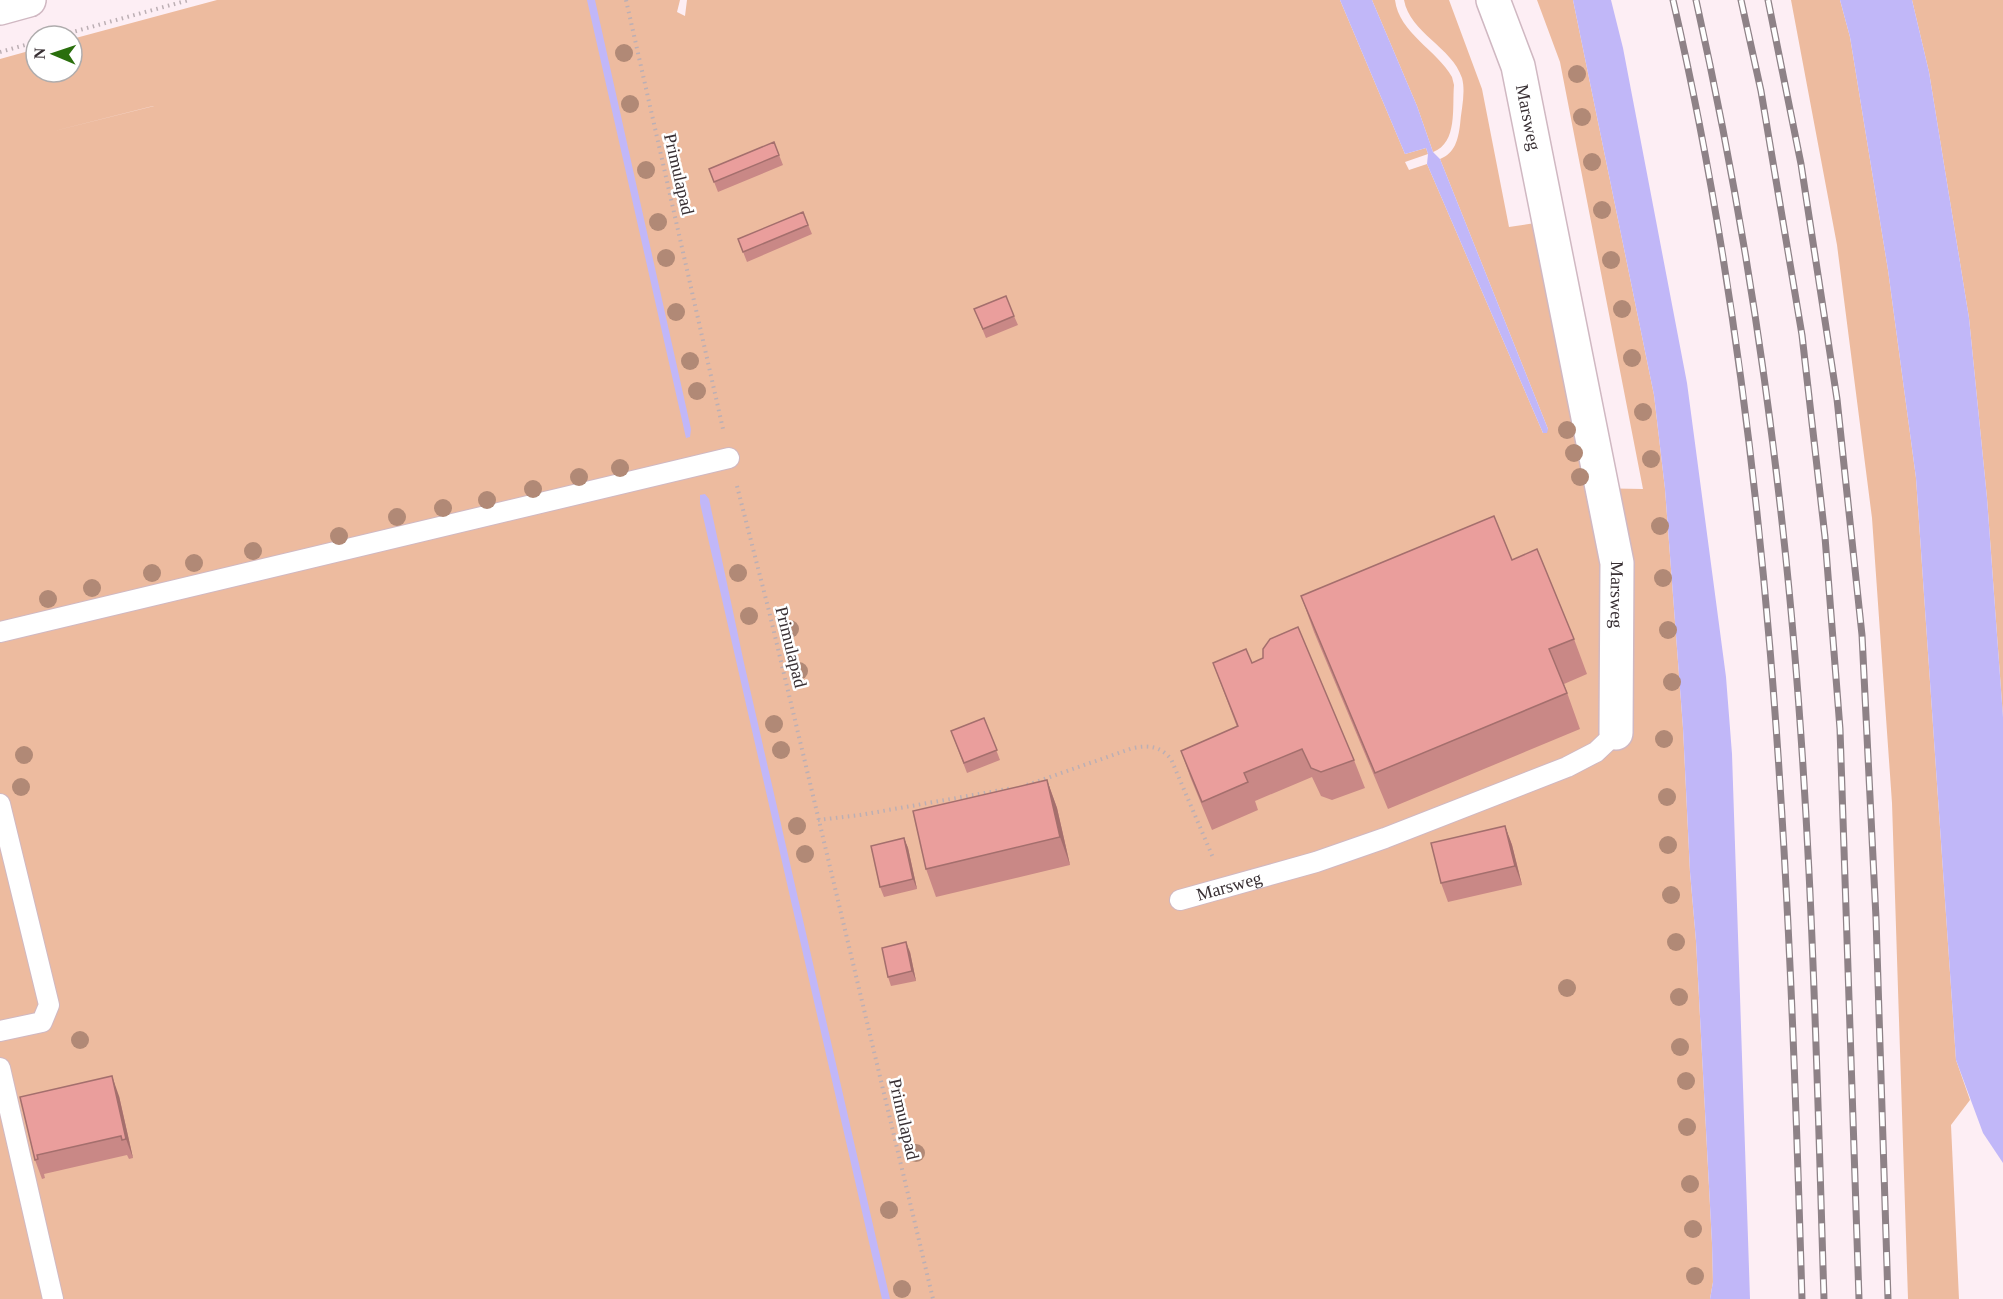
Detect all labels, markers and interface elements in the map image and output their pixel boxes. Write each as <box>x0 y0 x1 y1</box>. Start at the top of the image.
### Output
north arrow <box>24 24 84 84</box>
text: N <box>31 47 48 60</box>
street label: Marsweg <box>1512 83 1545 152</box>
street label: Primulapad <box>660 131 698 217</box>
street label: Marsweg <box>1607 561 1627 628</box>
street label: Primulapad <box>771 604 811 690</box>
street label: Marsweg <box>1194 868 1264 905</box>
street label: Primulapad <box>885 1076 923 1162</box>

